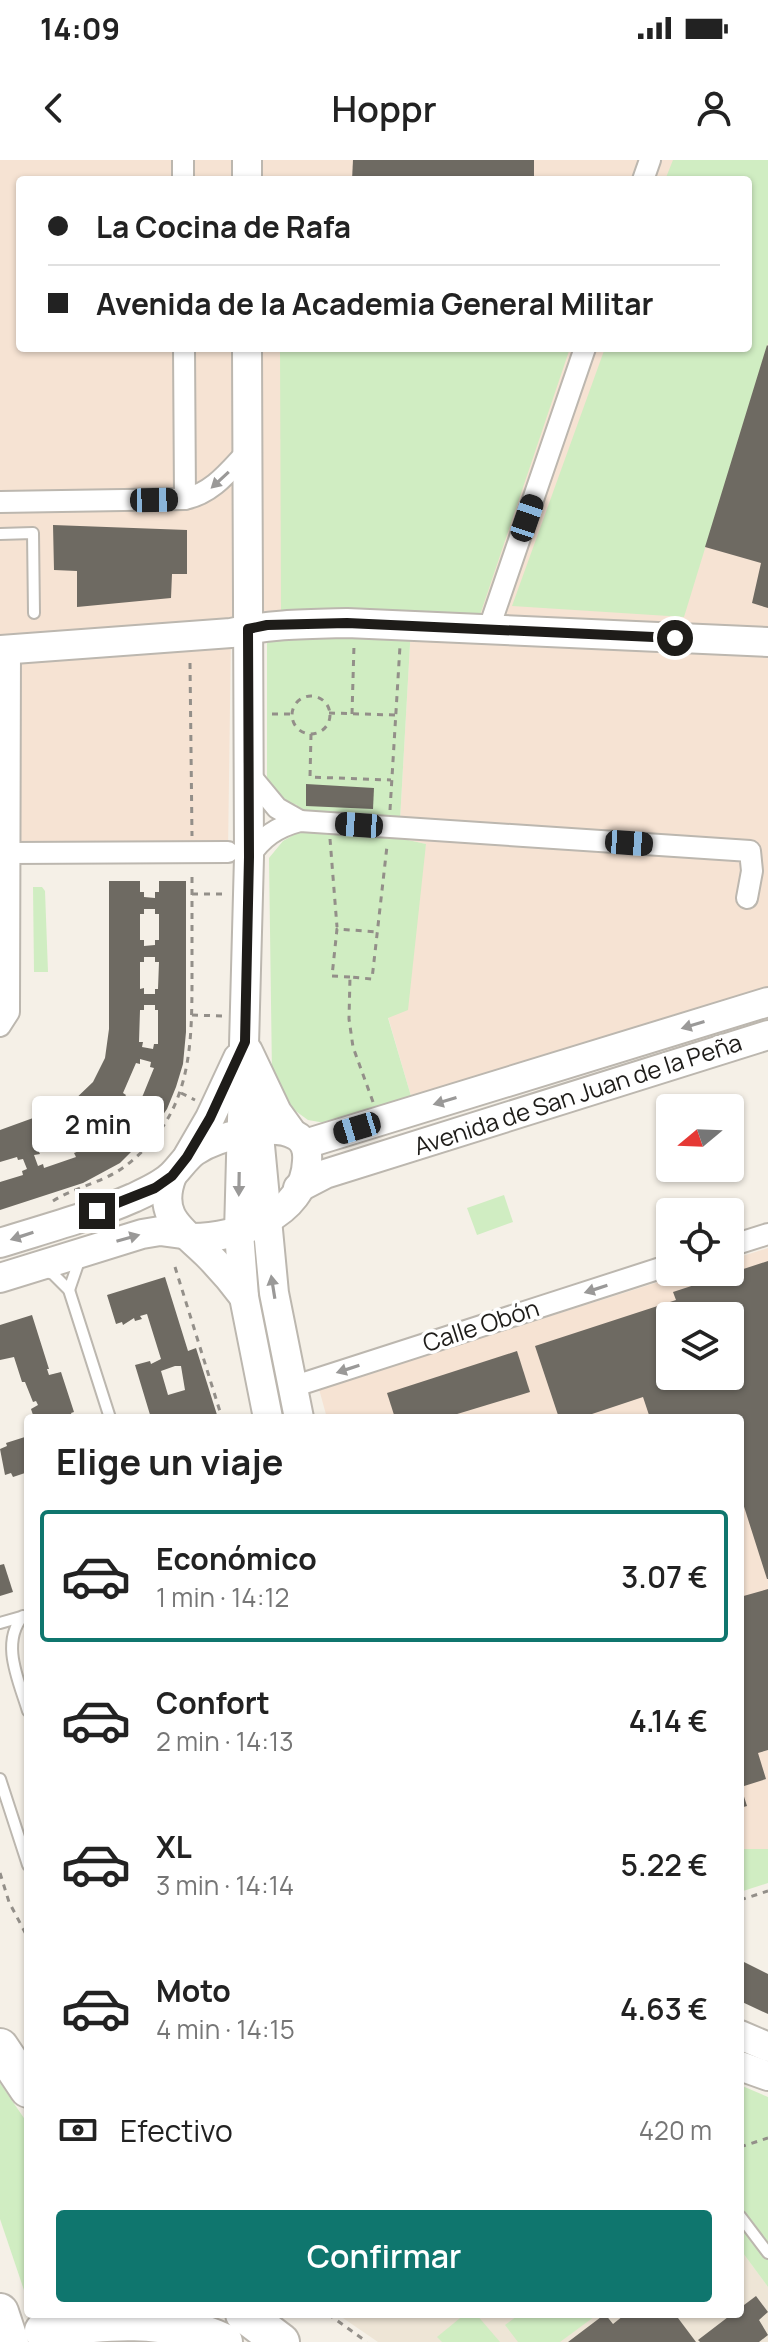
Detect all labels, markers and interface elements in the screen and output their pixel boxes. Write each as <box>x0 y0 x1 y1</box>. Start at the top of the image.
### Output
text: 14:09 <box>40 8 120 49</box>
text: Hoppr <box>331 84 437 133</box>
icon: back <box>32 86 76 130</box>
icon: person <box>692 86 736 130</box>
text: La Cocina de Rafa <box>96 206 351 247</box>
text: Avenida de la Academia General Militar <box>96 283 654 324</box>
one-way arrow <box>210 470 229 488</box>
car <box>130 488 178 512</box>
car <box>508 491 546 545</box>
route start <box>657 620 693 656</box>
car <box>334 811 384 839</box>
car <box>604 829 654 857</box>
one-way arrow <box>681 1019 705 1032</box>
street label: Avenida de San Juan de la Peña <box>409 1025 746 1162</box>
north arrow <box>656 1094 744 1182</box>
map controls <box>656 1094 744 1390</box>
callout: 2 min <box>31 1095 163 1151</box>
one-way arrow <box>432 1095 456 1108</box>
text: 2 min <box>65 1106 131 1142</box>
car <box>331 1110 383 1146</box>
one-way arrow <box>233 1172 245 1197</box>
route end <box>79 1193 115 1229</box>
button: locate <box>656 1198 744 1286</box>
one-way arrow <box>10 1230 34 1242</box>
one-way arrow <box>116 1231 140 1244</box>
one-way arrow <box>266 1274 279 1299</box>
one-way arrow <box>583 1284 607 1296</box>
street label: Calle Obón <box>418 1290 543 1359</box>
button: layers <box>656 1302 744 1390</box>
one-way arrow <box>336 1363 360 1376</box>
text: Elige un viaje <box>56 1437 283 1486</box>
text: Económico <box>156 1538 317 1579</box>
icon: car <box>60 1540 132 1612</box>
text: 3.07 € <box>621 1556 708 1597</box>
text: 1 min · 14:12 <box>156 1579 289 1615</box>
text: Confort <box>156 1682 270 1723</box>
icon: car <box>60 1684 132 1756</box>
text: 4.14 € <box>629 1700 708 1741</box>
text: 2 min · 14:13 <box>156 1723 294 1759</box>
text: XL <box>156 1826 192 1867</box>
icon: car <box>60 1828 132 1900</box>
text: 5.22 € <box>621 1844 708 1885</box>
text: 3 min · 14:14 <box>156 1867 294 1903</box>
text: Moto <box>156 1970 231 2011</box>
icon: car <box>60 1972 132 2044</box>
text: 4.63 € <box>620 1988 708 2029</box>
text: 4 min · 14:15 <box>156 2011 295 2047</box>
icon: cash <box>56 2108 100 2152</box>
text: Efectivo <box>120 2110 233 2151</box>
text: 420 m <box>639 2112 712 2148</box>
button: Confirmar <box>56 2210 712 2302</box>

